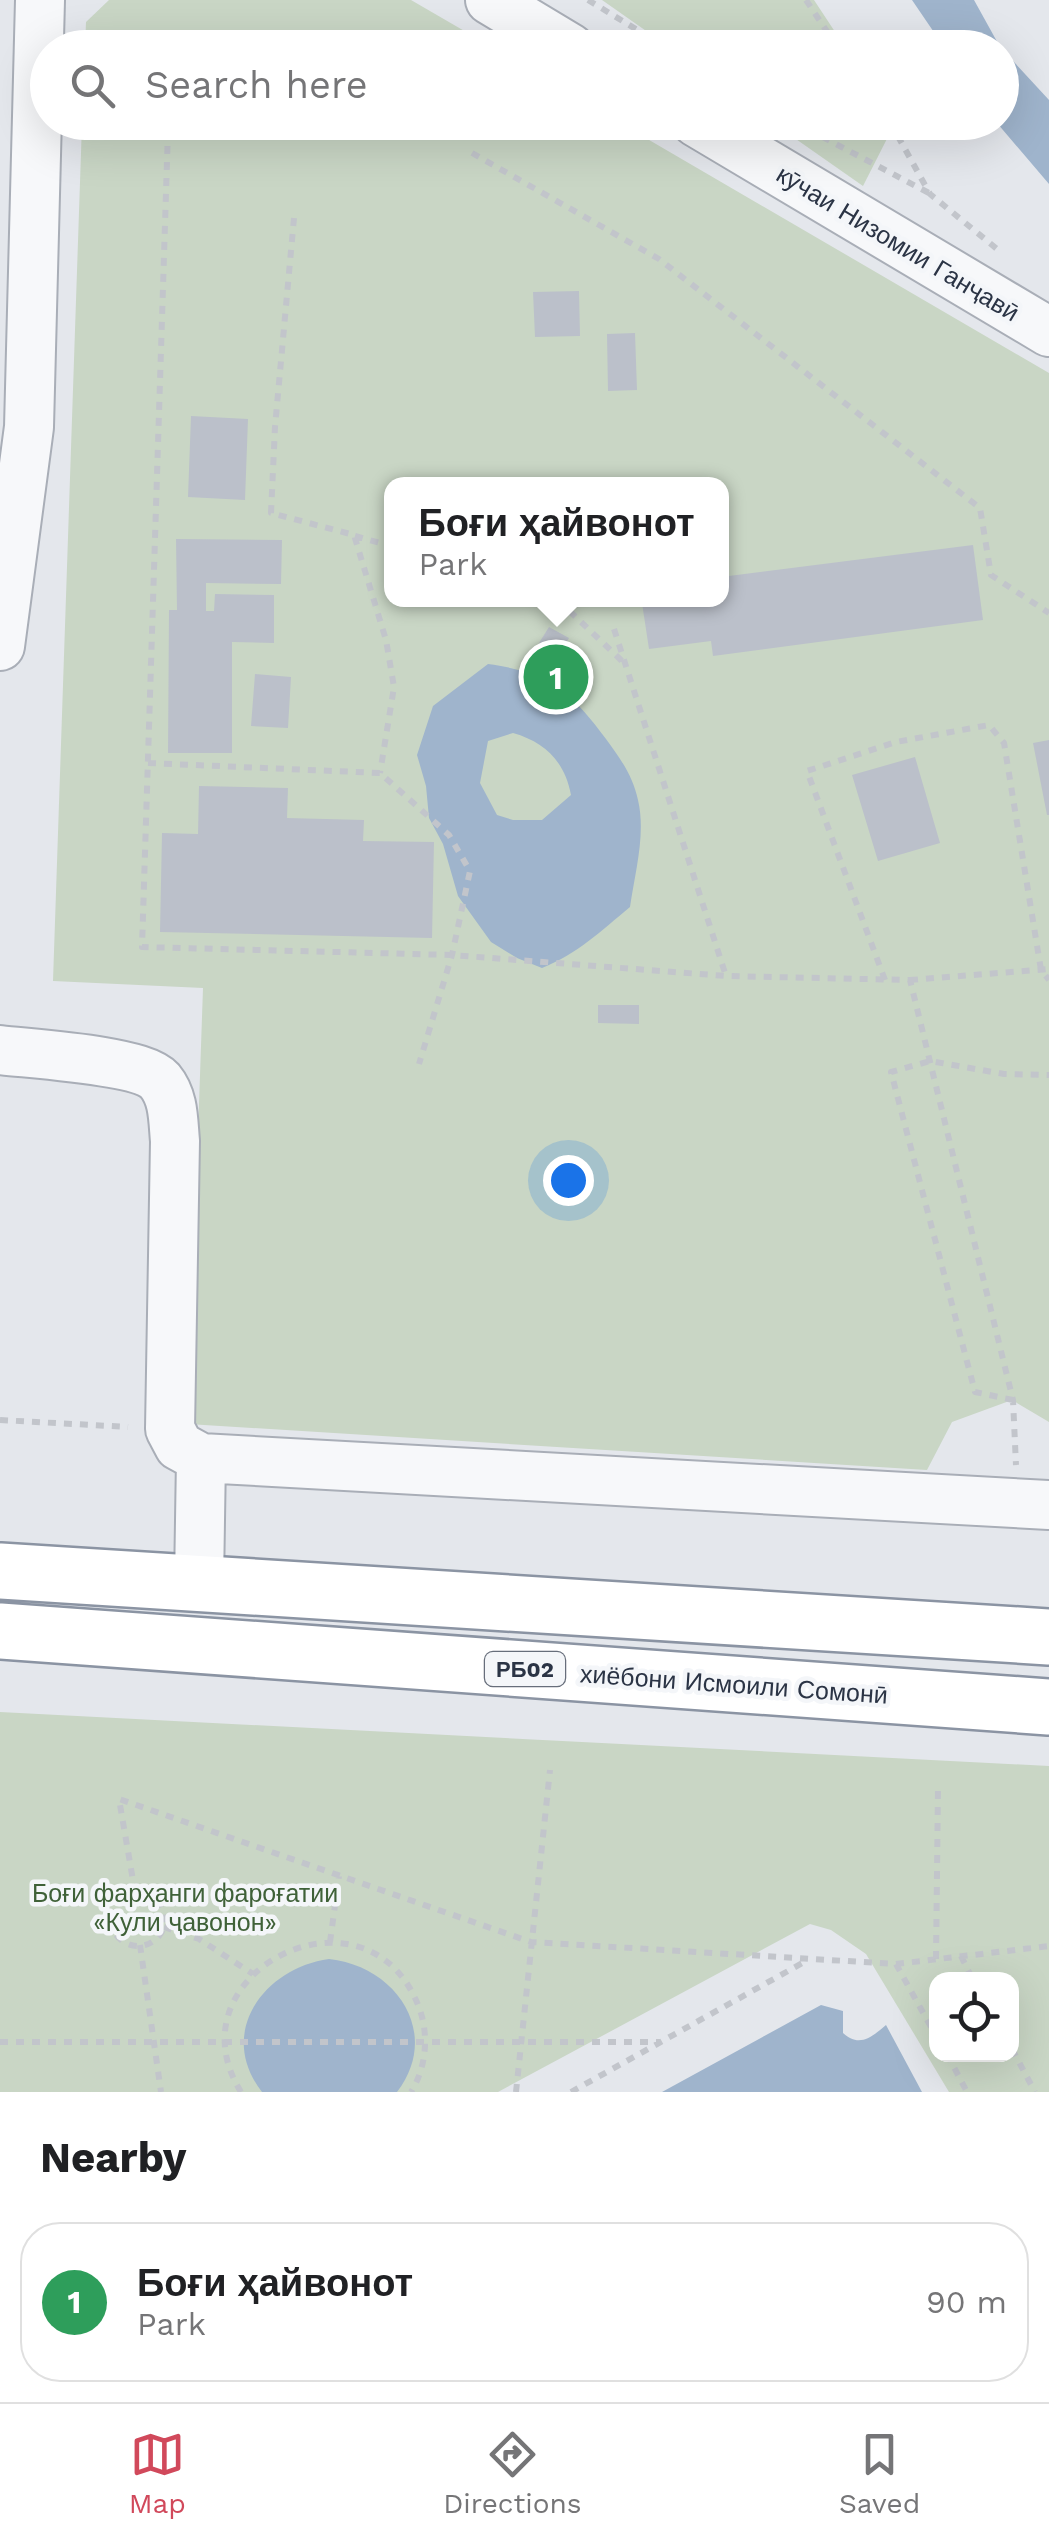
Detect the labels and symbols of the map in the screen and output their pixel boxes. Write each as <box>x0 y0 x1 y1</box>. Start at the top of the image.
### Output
street label: кӯчаи Низомии Ганҷавӣ <box>771 160 1024 327</box>
pin: 1 <box>524 640 588 714</box>
your location <box>543 1155 594 1206</box>
road number: РБ02 <box>485 1652 565 1686</box>
street label: хиёбони Исмоили Сомонӣ <box>579 1659 889 1710</box>
park label: Боғи фарҳанги фароғатии «Кули ҷавонон» <box>32 1879 338 1937</box>

